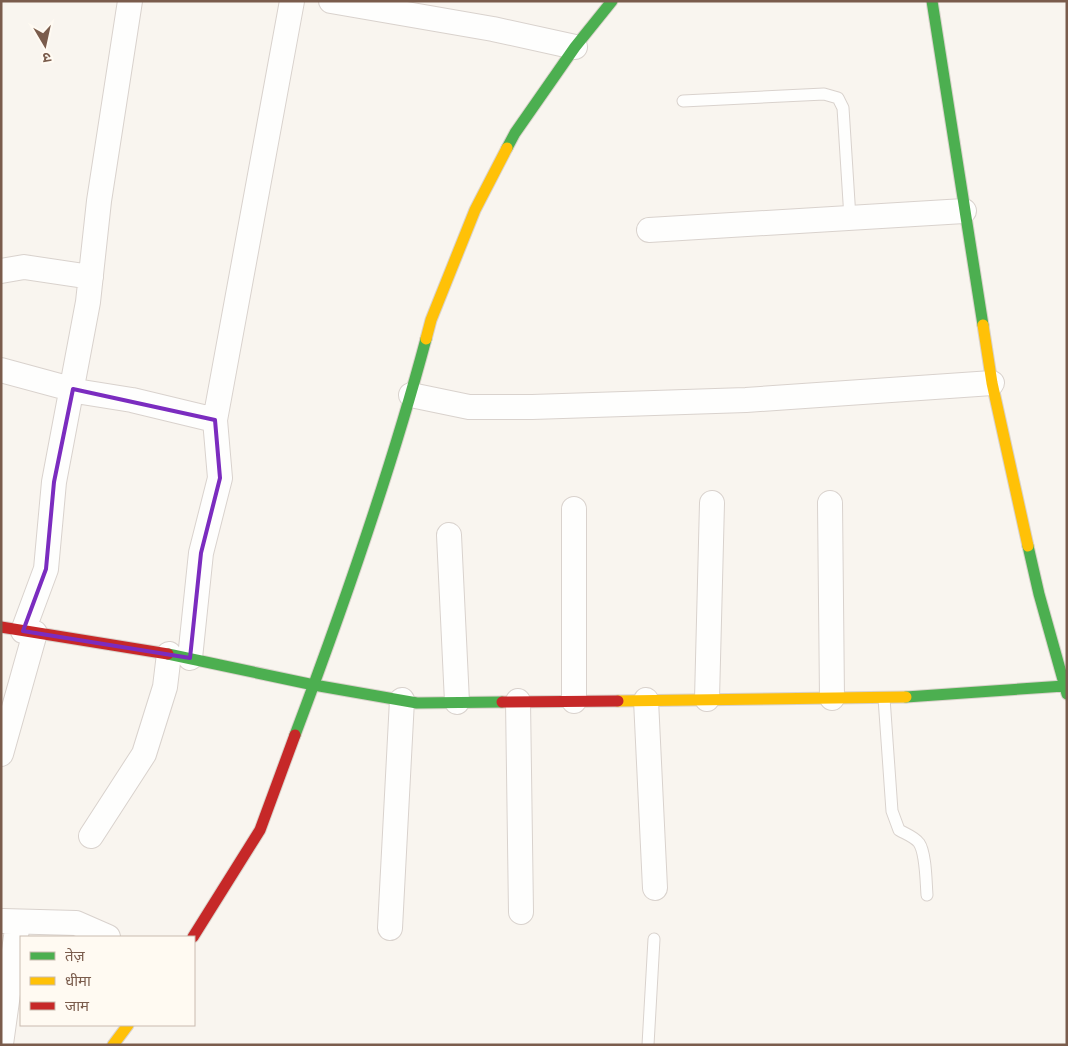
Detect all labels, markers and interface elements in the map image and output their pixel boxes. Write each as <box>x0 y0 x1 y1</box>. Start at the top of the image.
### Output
north arrow <box>20 20 70 70</box>
text: उ <box>41 48 52 67</box>
legend <box>20 936 195 1026</box>
text: तेज़ <box>65 945 86 966</box>
text: धीमा <box>65 970 92 991</box>
text: जाम <box>65 995 90 1016</box>

